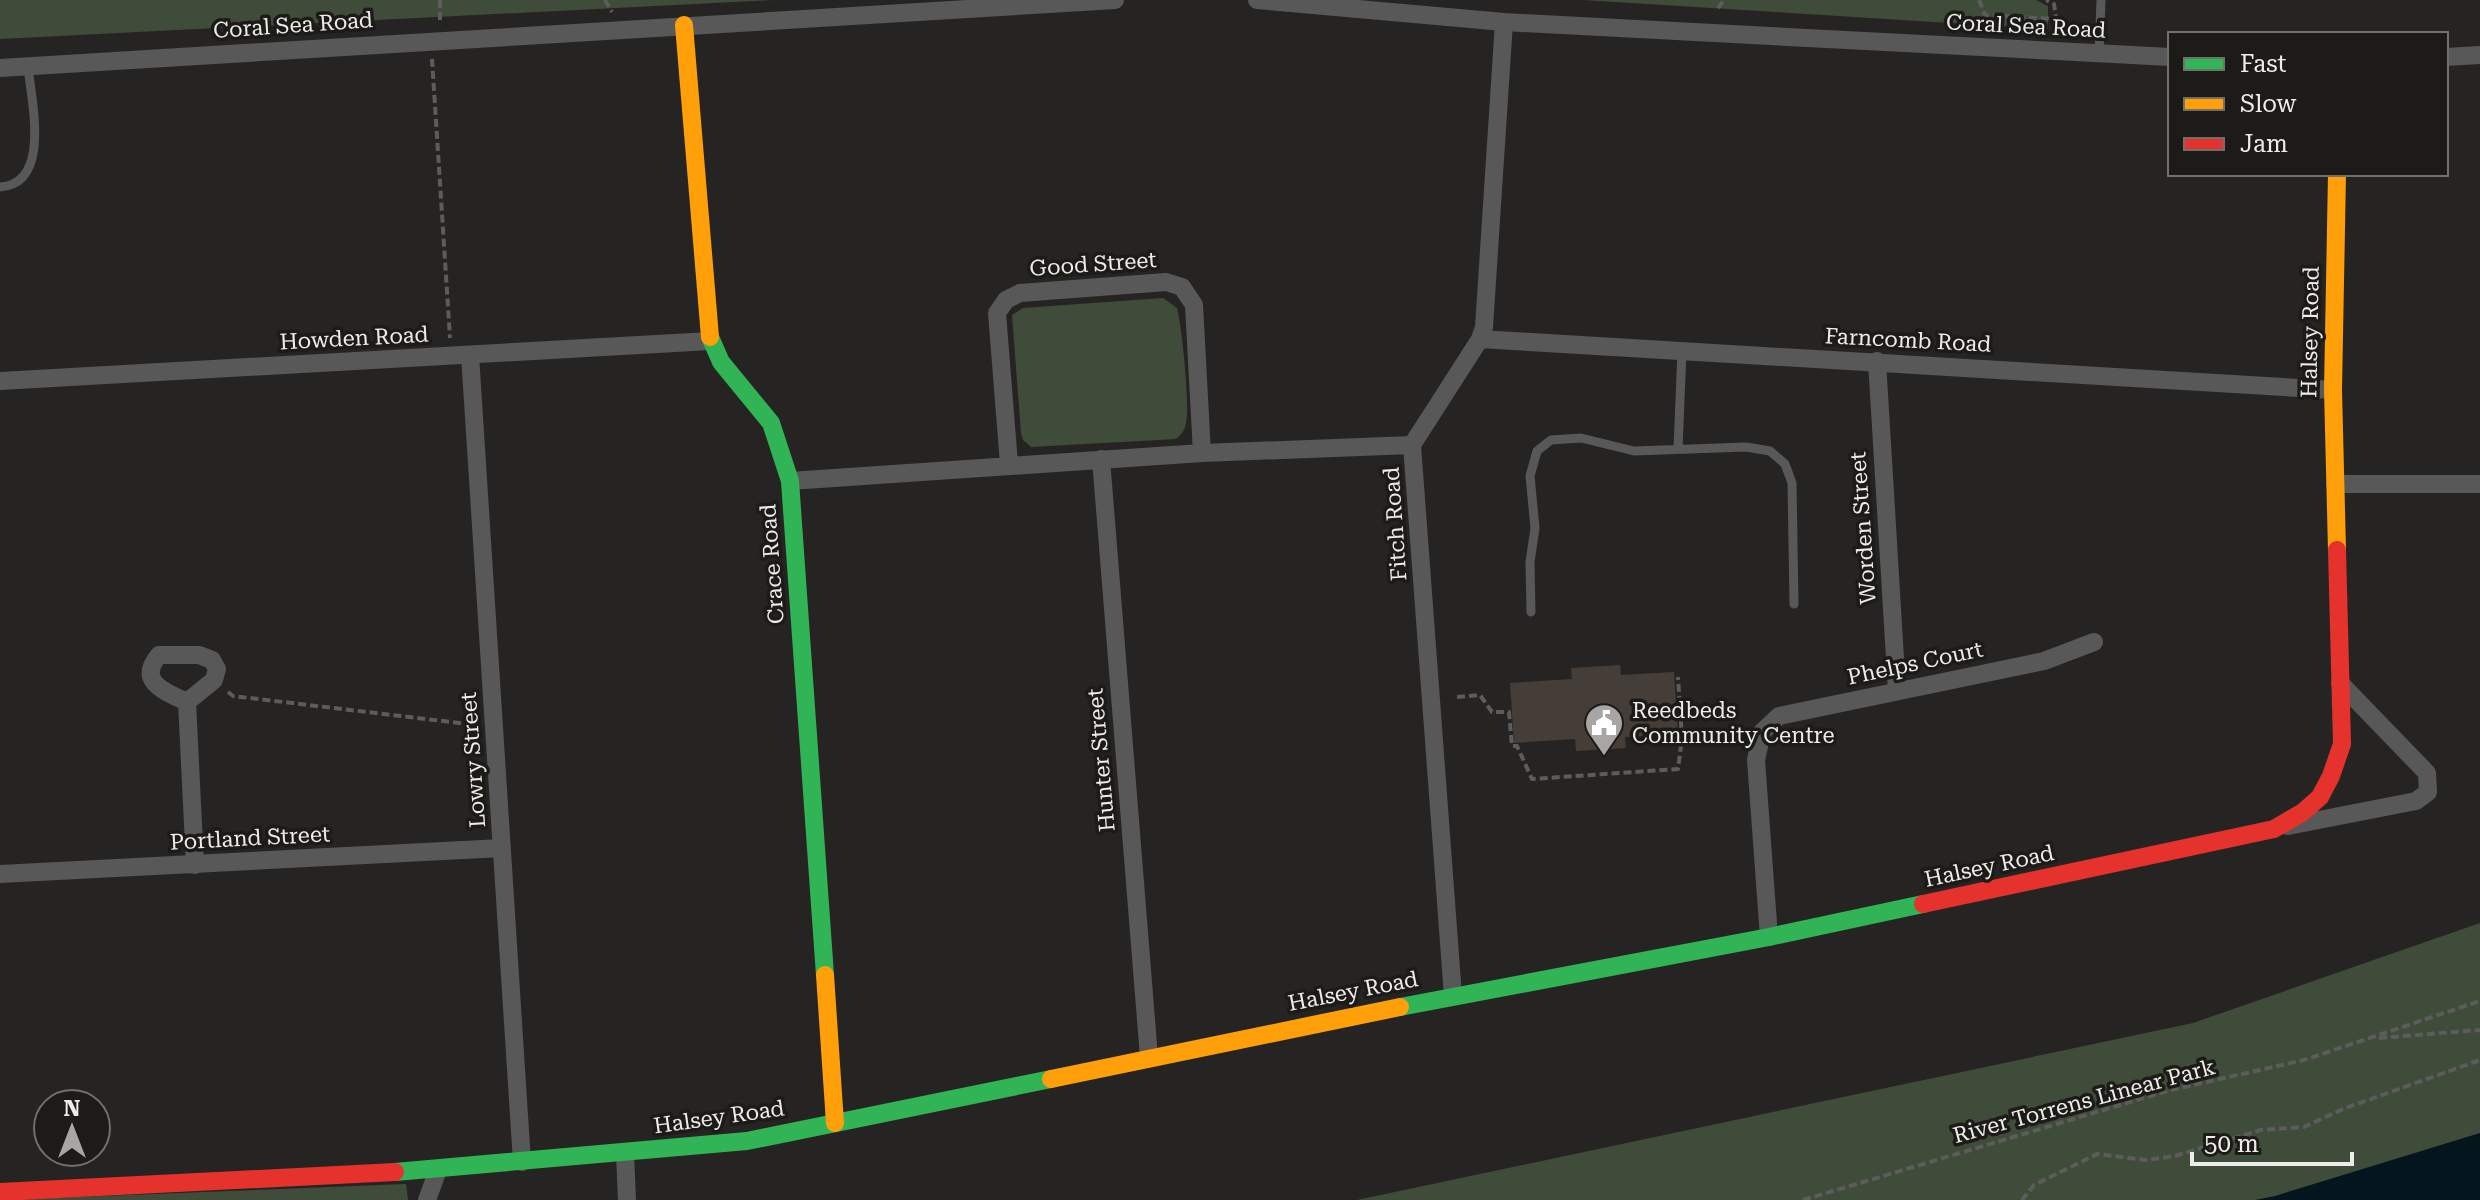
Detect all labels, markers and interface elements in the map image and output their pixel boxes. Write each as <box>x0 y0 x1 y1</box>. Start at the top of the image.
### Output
street label: Coral Sea Road <box>212 7 374 43</box>
street label: Coral Sea Road <box>1945 9 2107 43</box>
legend <box>2168 32 2448 176</box>
text: Fast <box>2240 50 2287 78</box>
text: Slow <box>2240 90 2297 118</box>
text: Jam <box>2240 130 2288 158</box>
street label: Good Street <box>1029 247 1157 281</box>
street label: Halsey Road <box>2296 266 2324 398</box>
street label: Howden Road <box>279 322 429 354</box>
street label: Farncomb Road <box>1824 323 1992 357</box>
street label: Worden Street <box>1845 451 1881 605</box>
street label: Fitch Road <box>1379 466 1411 582</box>
street label: Crace Road <box>755 503 789 625</box>
street label: Phelps Court <box>1845 636 1985 690</box>
street label: Hunter Street <box>1082 687 1120 833</box>
street label: Lowry Street <box>456 691 490 829</box>
place label: Reedbeds Community Centre <box>1632 698 1835 748</box>
public building icon: Reedbeds Community Centre <box>1583 702 1625 757</box>
street label: Portland Street <box>169 821 331 855</box>
street label: Halsey Road <box>1922 840 2056 892</box>
street label: Halsey Road <box>1286 966 1420 1016</box>
street label: River Torrens Linear Park <box>1950 1054 2218 1148</box>
north arrow <box>32 1088 112 1168</box>
street label: Halsey Road <box>652 1095 786 1139</box>
text: N <box>64 1096 81 1121</box>
scale bar <box>2192 1116 2352 1166</box>
text: 50 m <box>2204 1130 2259 1158</box>

